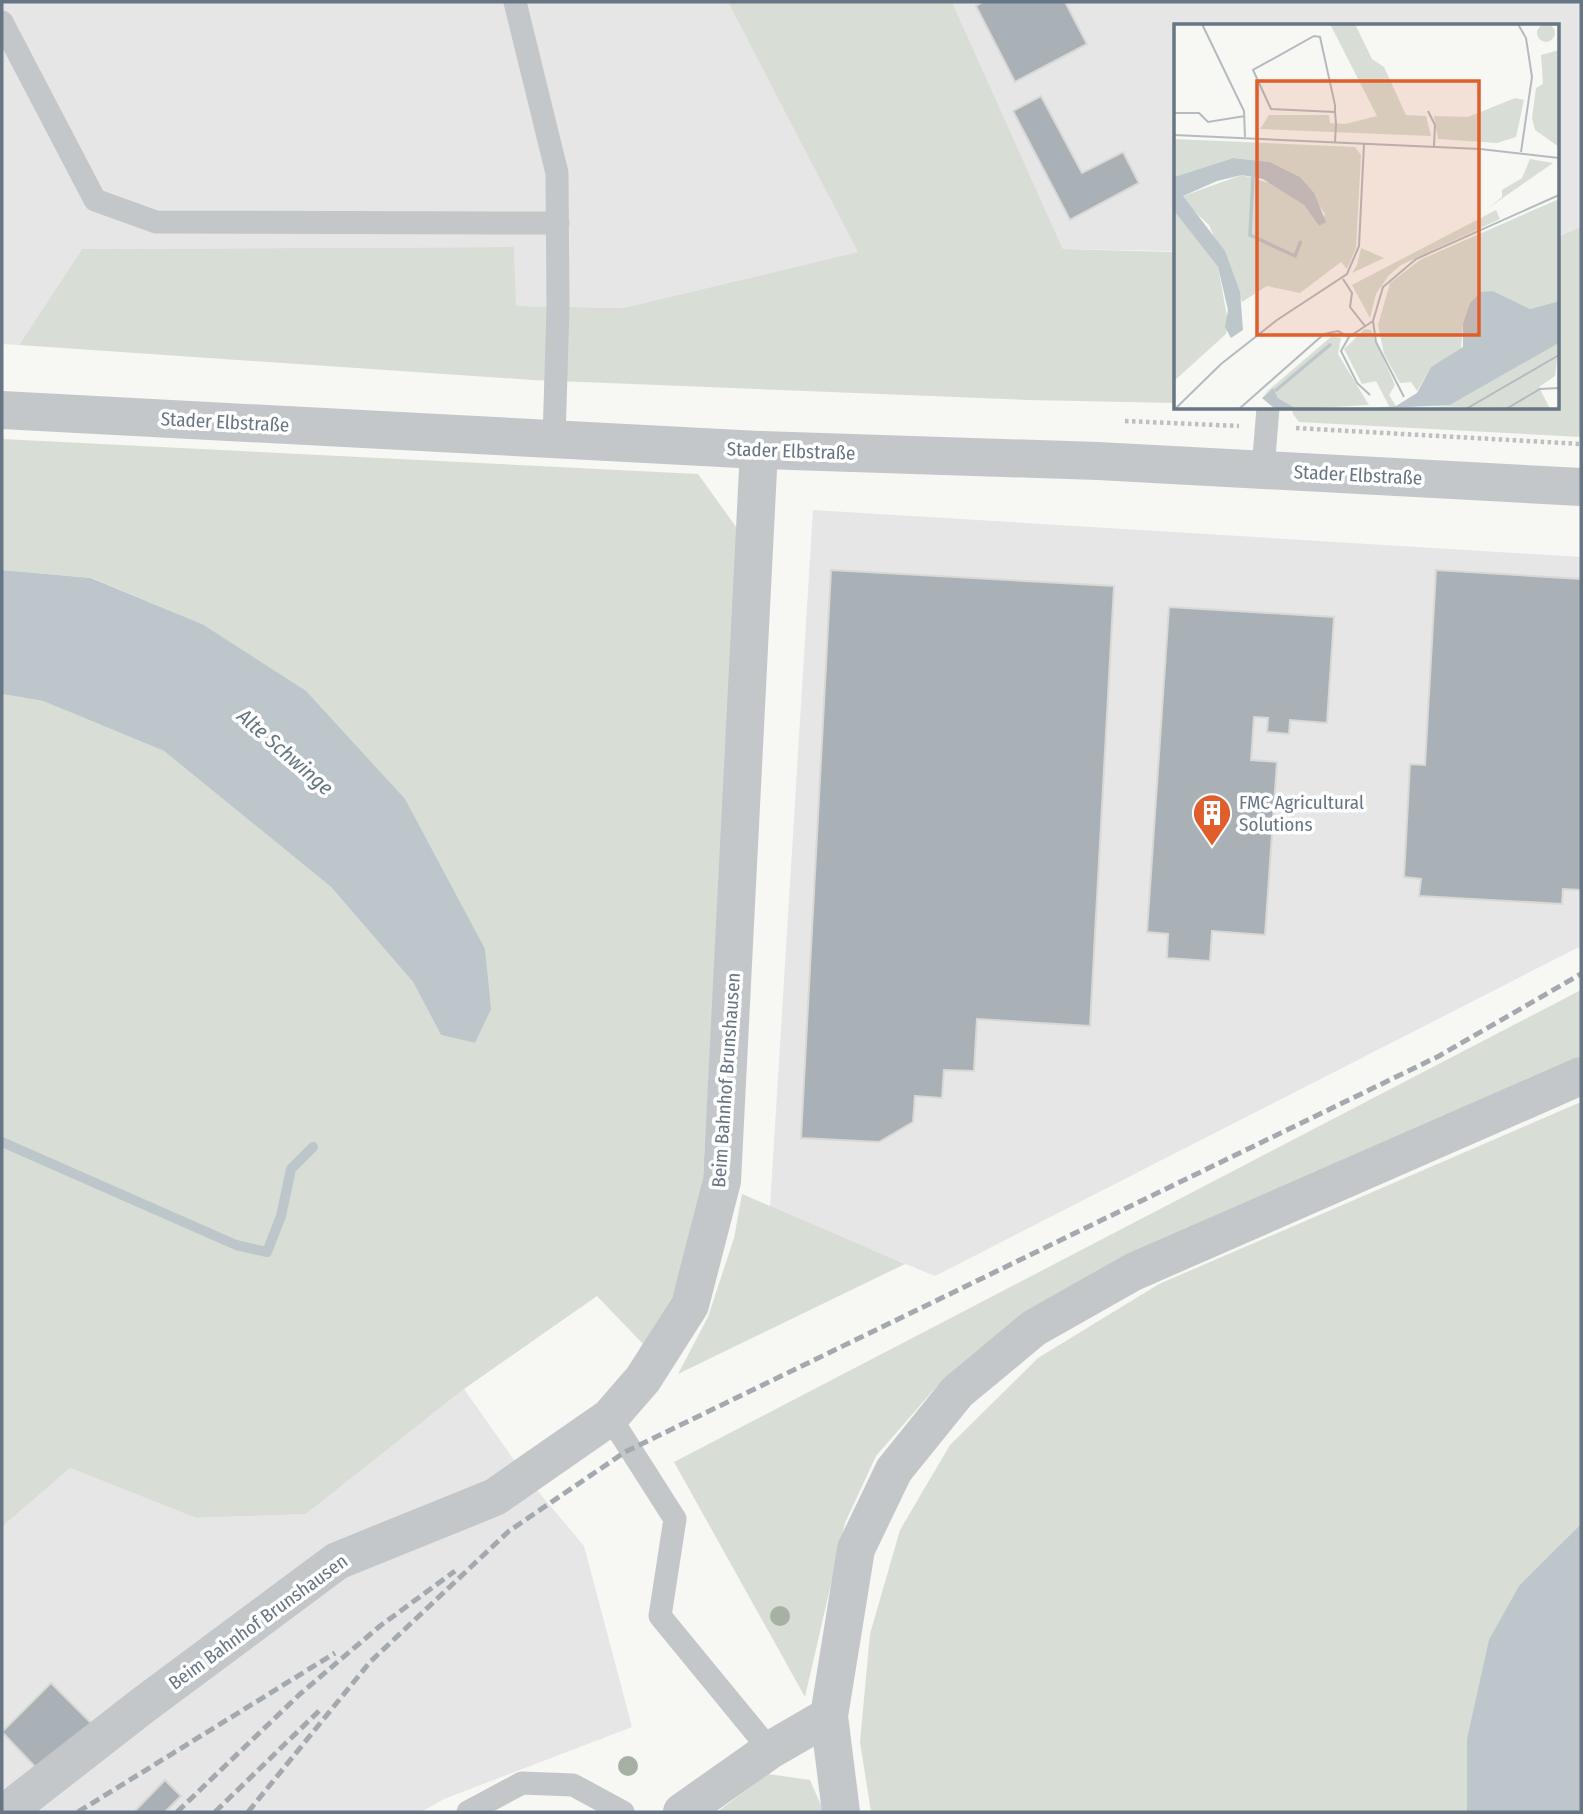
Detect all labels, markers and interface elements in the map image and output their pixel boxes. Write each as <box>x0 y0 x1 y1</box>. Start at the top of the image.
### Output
inset map <box>1174 24 1558 410</box>
street label: Stader Elbstraße <box>160 407 290 437</box>
street label: Stader Elbstraße <box>726 437 856 465</box>
street label: Stader Elbstraße <box>1293 460 1423 490</box>
water label: Alte Schwinge <box>231 703 338 801</box>
place label: FMC Agricultural Solutions <box>1239 791 1364 836</box>
building icon: FMC Agricultural Solutions <box>1191 792 1233 847</box>
street label: Beim Bahnhof Brunshausen <box>707 972 745 1188</box>
street label: Beim Bahnhof Brunshausen <box>164 1549 352 1695</box>

